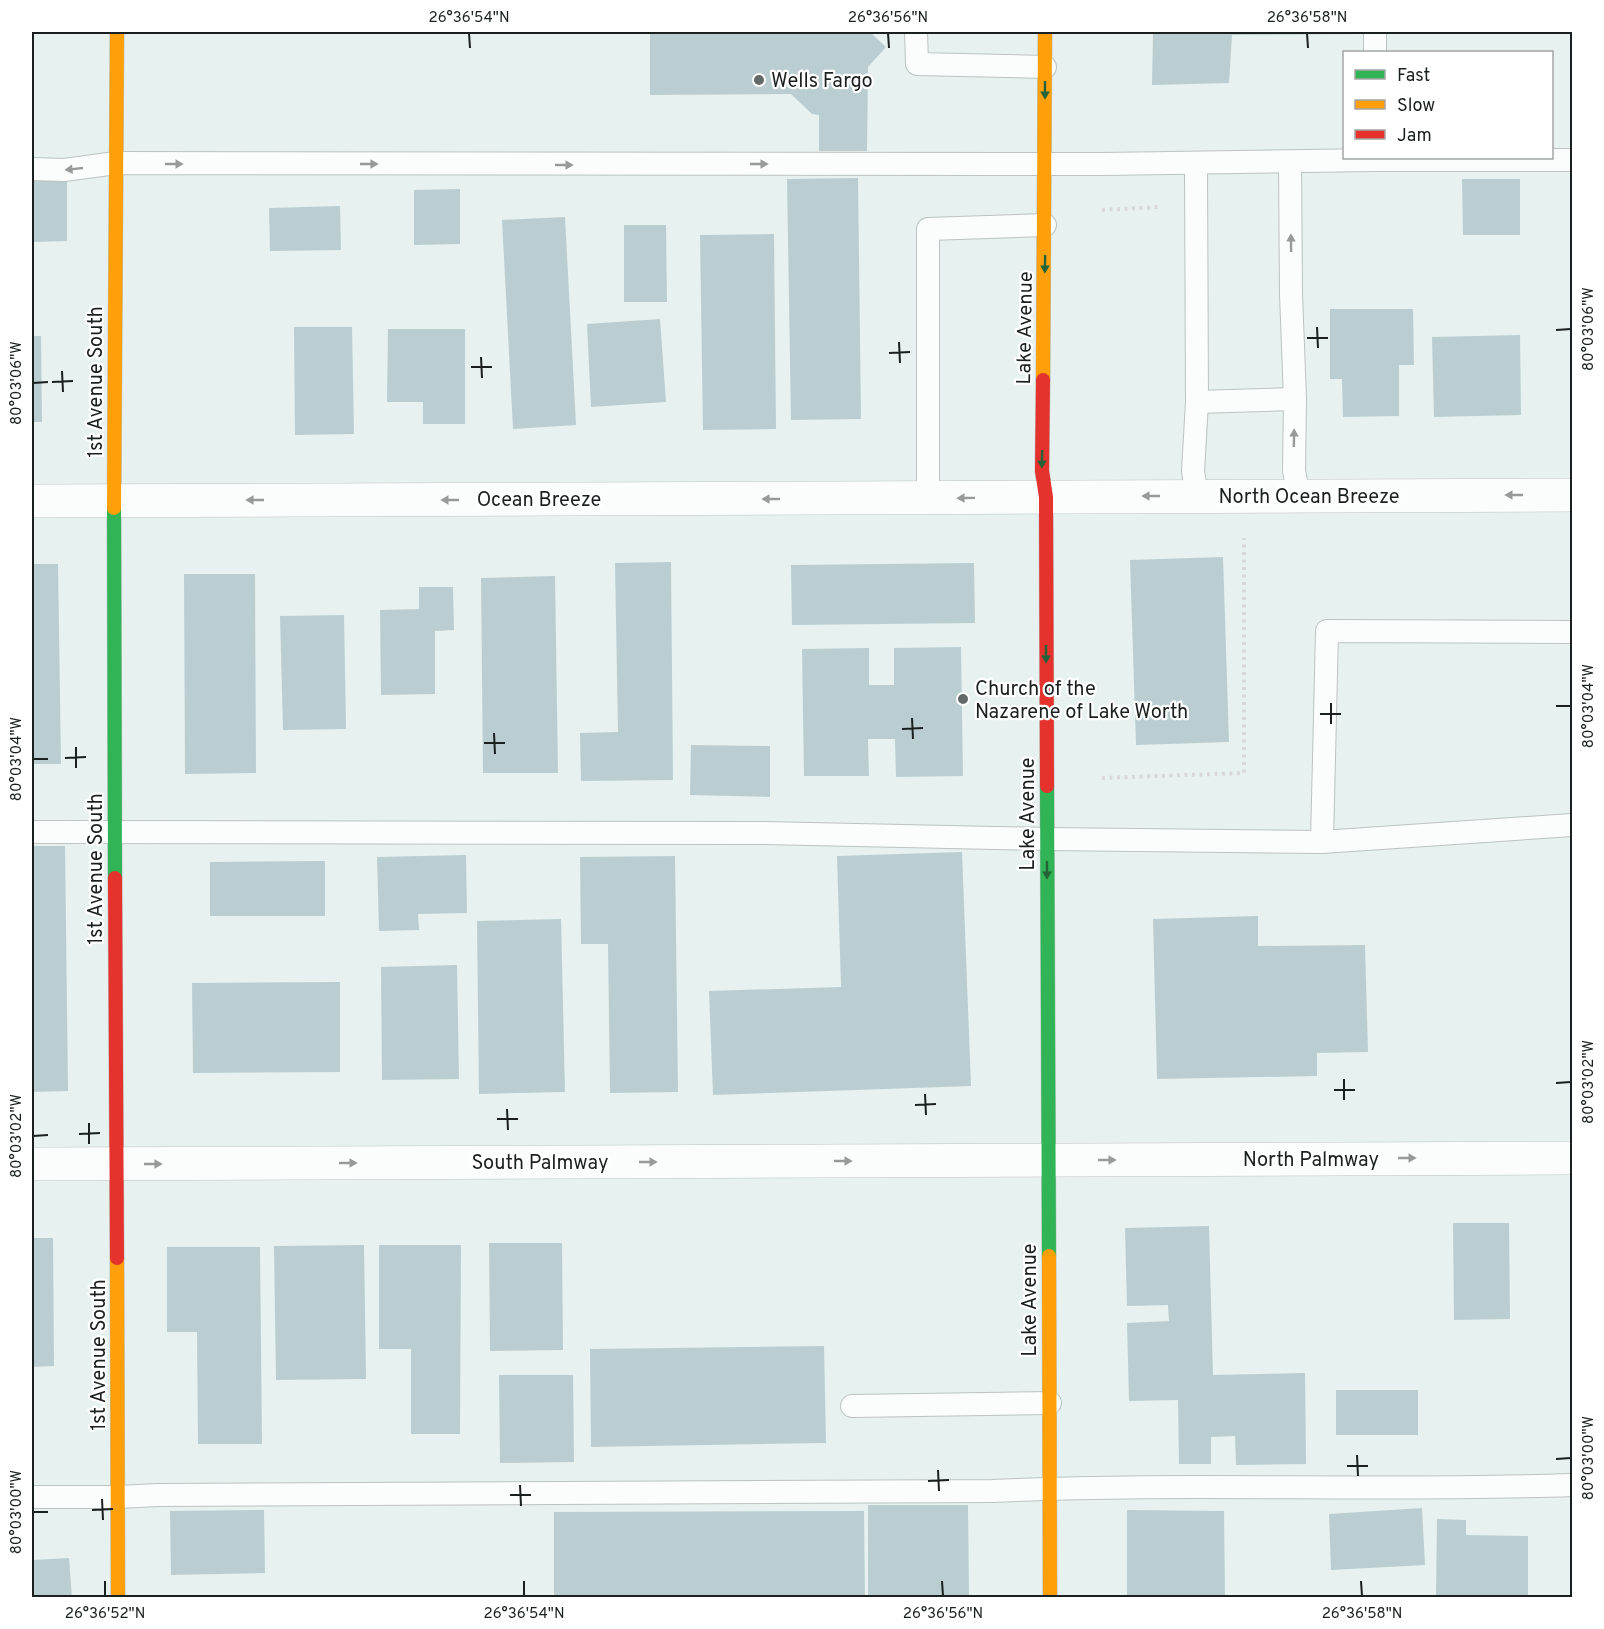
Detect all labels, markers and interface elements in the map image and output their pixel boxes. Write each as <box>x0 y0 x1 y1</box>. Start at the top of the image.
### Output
text: 26°36'54"N <box>428 9 510 28</box>
text: 26°36'56"N <box>848 9 928 28</box>
text: 26°36'58"N <box>1267 9 1347 28</box>
legend <box>1343 51 1553 159</box>
text: Fast <box>1397 65 1430 88</box>
place label: Wells Fargo <box>771 69 873 95</box>
marker: Wells Fargo <box>752 73 766 87</box>
one-way arrow <box>1040 80 1050 99</box>
text: Slow <box>1397 95 1435 118</box>
text: Jam <box>1397 125 1432 148</box>
one-way arrow <box>165 159 184 169</box>
one-way arrow <box>360 159 379 169</box>
one-way arrow <box>750 159 769 169</box>
one-way arrow <box>555 160 574 170</box>
one-way arrow <box>64 164 83 174</box>
one-way arrow <box>1286 234 1296 253</box>
one-way arrow <box>1040 255 1050 274</box>
street label: Lake Avenue <box>1012 271 1040 385</box>
text: 80°03'06"W <box>1580 287 1599 371</box>
street label: 1st Avenue South <box>84 306 110 458</box>
text: 80°03'06"W <box>8 341 27 425</box>
one-way arrow <box>1289 429 1299 448</box>
one-way arrow <box>1037 450 1047 469</box>
street label: North Ocean Breeze <box>1218 485 1400 511</box>
street label: Ocean Breeze <box>477 488 601 514</box>
one-way arrow <box>1505 490 1524 500</box>
one-way arrow <box>1142 491 1161 501</box>
one-way arrow <box>957 493 976 503</box>
one-way arrow <box>762 494 781 504</box>
one-way arrow <box>246 495 265 505</box>
one-way arrow <box>441 495 460 504</box>
one-way arrow <box>1041 644 1051 663</box>
text: 80°03'04"W <box>1580 664 1599 748</box>
place label: Church of the Nazarene of Lake Worth <box>975 677 1188 726</box>
marker: Church of the Nazarene of Lake Worth <box>956 692 970 706</box>
text: 80°03'04"W <box>8 717 27 801</box>
street label: Lake Avenue <box>1016 757 1042 871</box>
street label: 1st Avenue South <box>84 793 110 945</box>
one-way arrow <box>1042 860 1052 879</box>
text: 80°03'02"W <box>1580 1040 1599 1124</box>
text: 80°03'02"W <box>8 1094 27 1178</box>
street label: North Palmway <box>1243 1148 1379 1174</box>
street label: South Palmway <box>471 1151 609 1177</box>
one-way arrow <box>1398 1153 1417 1163</box>
one-way arrow <box>1098 1155 1117 1165</box>
one-way arrow <box>833 1156 852 1166</box>
one-way arrow <box>638 1157 657 1166</box>
one-way arrow <box>338 1158 357 1168</box>
one-way arrow <box>143 1159 162 1169</box>
street label: Lake Avenue <box>1018 1243 1044 1357</box>
street label: 1st Avenue South <box>87 1279 113 1431</box>
text: 80°03'00"W <box>1580 1416 1599 1500</box>
text: 80°03'00"W <box>8 1470 27 1554</box>
text: 26°36'52"N <box>65 1605 145 1624</box>
text: 26°36'54"N <box>483 1605 565 1624</box>
text: 26°36'56"N <box>903 1605 983 1624</box>
text: 26°36'58"N <box>1322 1605 1402 1624</box>

